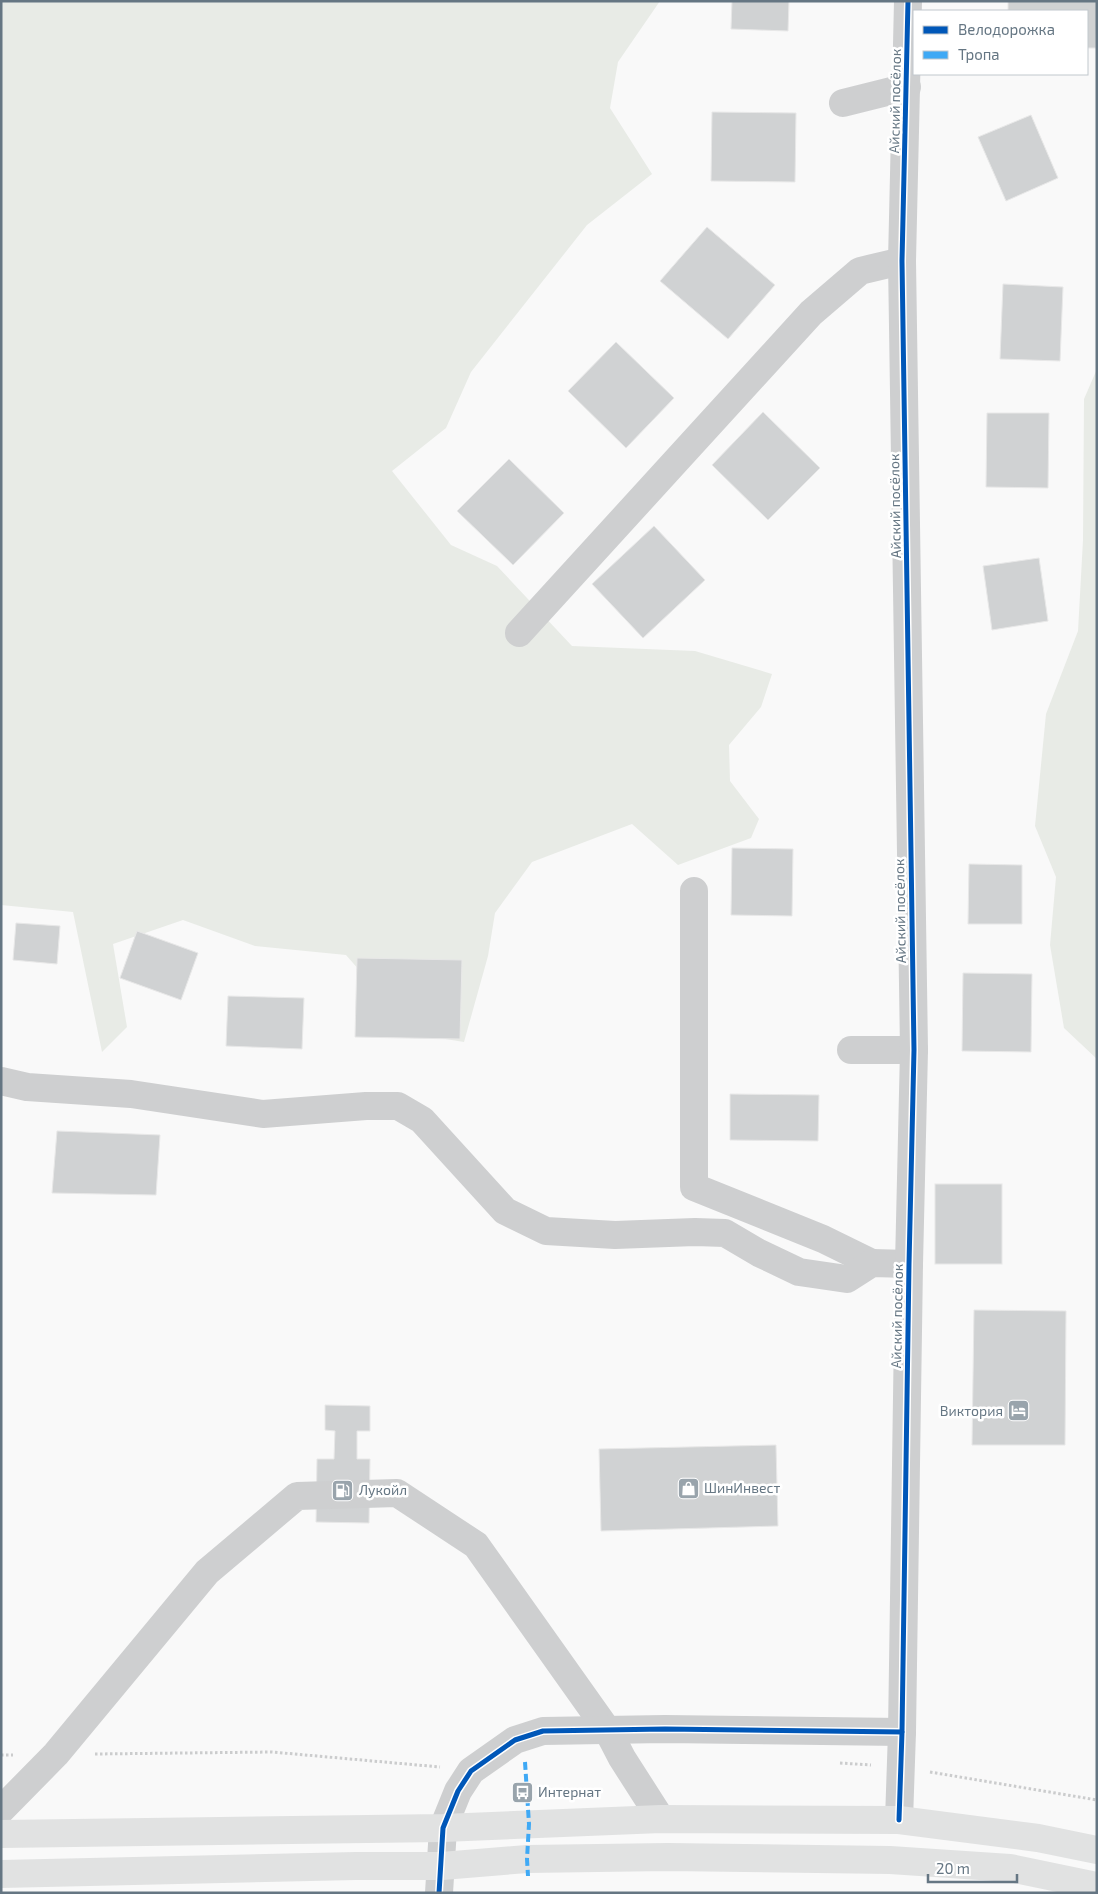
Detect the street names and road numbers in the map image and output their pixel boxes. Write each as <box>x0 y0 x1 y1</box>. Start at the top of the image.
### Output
street label: Айский посёлок <box>885 48 904 153</box>
street label: Айский посёлок <box>885 453 904 558</box>
street label: Айский посёлок <box>890 858 909 963</box>
street label: Айский посёлок <box>887 1263 906 1368</box>

